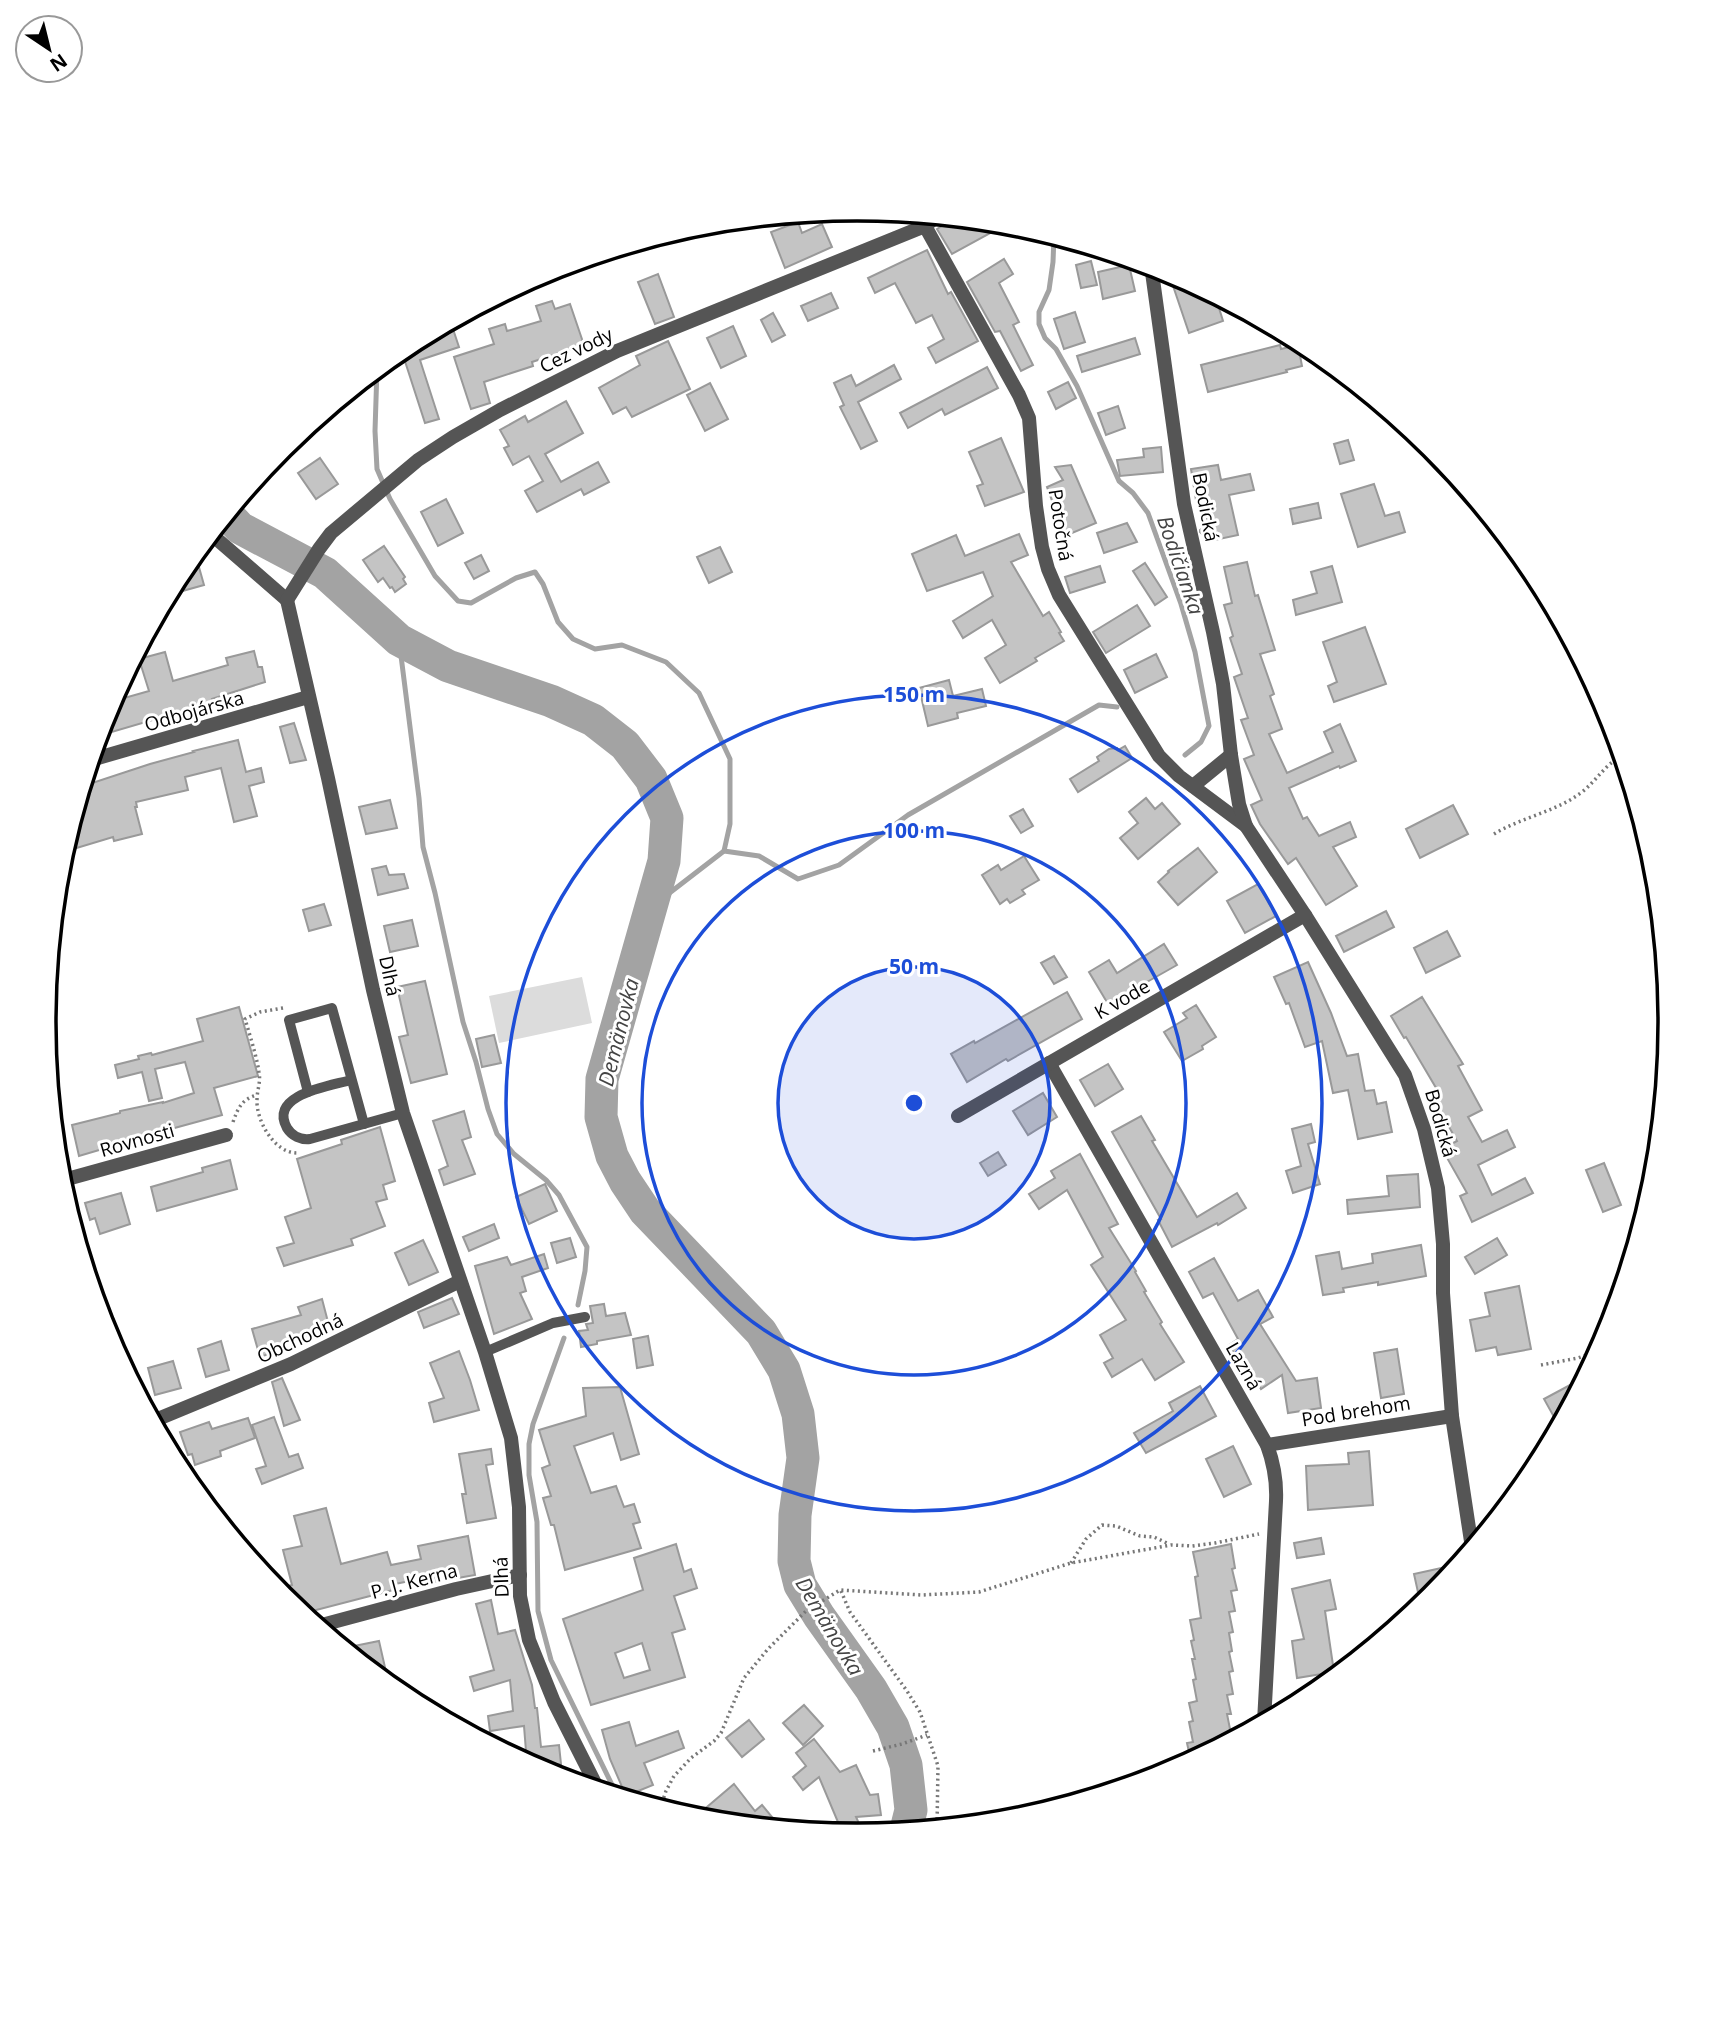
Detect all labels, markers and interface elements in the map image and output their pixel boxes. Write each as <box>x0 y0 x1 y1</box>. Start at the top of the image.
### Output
north arrow <box>14 14 84 84</box>
text: N <box>45 48 73 78</box>
street label: Cez vody <box>535 321 617 379</box>
street label: Bodická <box>1187 470 1225 544</box>
street label: Potočná <box>1042 487 1080 563</box>
water label: Bodičianka <box>1151 512 1211 618</box>
text: 150 m <box>883 680 945 708</box>
street label: Odbojárska <box>141 684 247 738</box>
text: 100 m <box>883 816 945 844</box>
text: 50 m <box>889 952 939 980</box>
street label: Dlhá <box>373 953 407 999</box>
street label: K vode <box>1090 973 1154 1025</box>
water label: Demänovka <box>591 975 645 1089</box>
street label: Bodická <box>1419 1086 1463 1160</box>
centre of rings <box>902 1091 926 1115</box>
street label: Rovnosti <box>97 1117 177 1163</box>
street label: Obchodná <box>253 1307 347 1369</box>
street label: Lazná <box>1220 1337 1268 1395</box>
street label: Pod brehom <box>1300 1390 1412 1432</box>
street label: Dlhá <box>487 1556 515 1598</box>
street label: P. J. Kerna <box>368 1557 460 1605</box>
water label: Demänovka <box>790 1571 870 1681</box>

